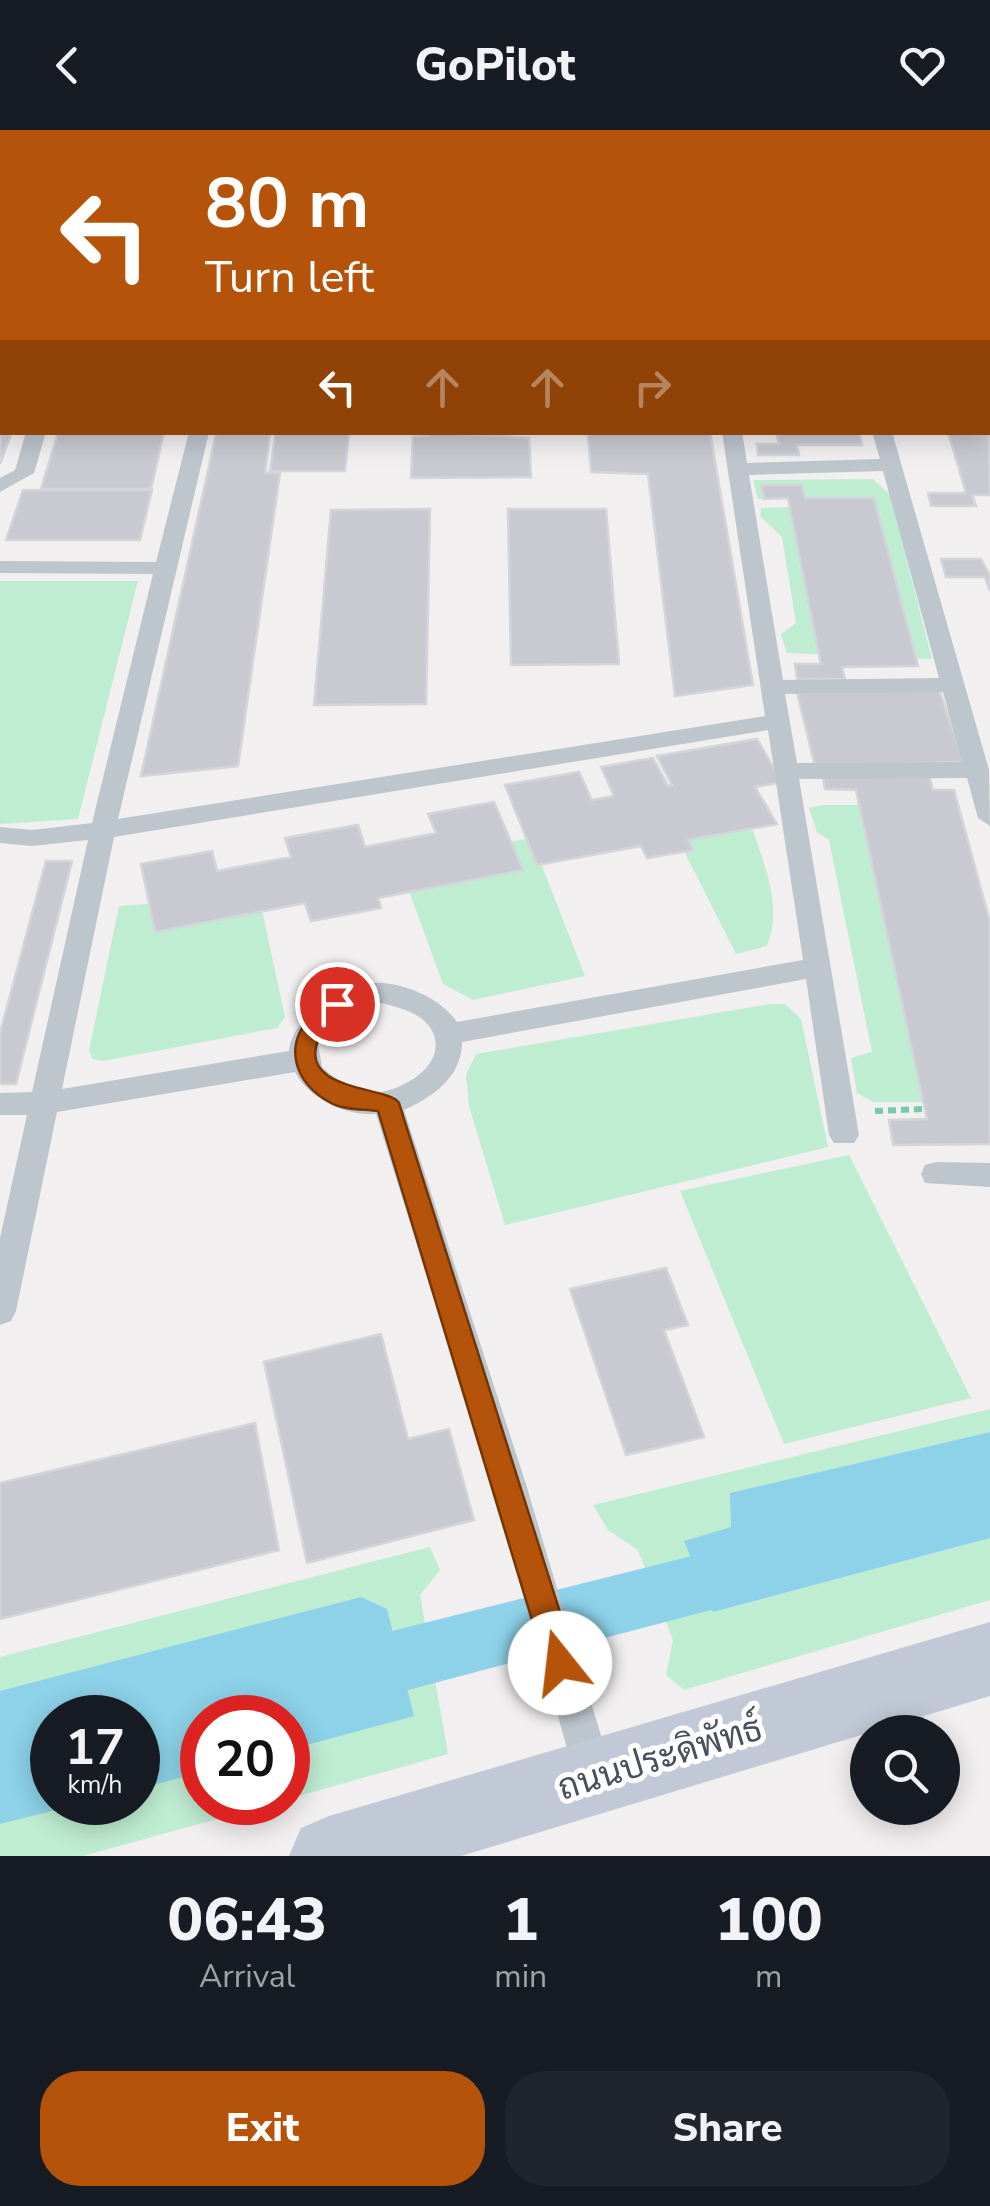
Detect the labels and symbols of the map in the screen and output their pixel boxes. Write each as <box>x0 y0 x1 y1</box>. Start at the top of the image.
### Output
pin <box>295 962 380 1047</box>
position arrow <box>508 1611 612 1715</box>
speed limit sign: 20 <box>180 1695 310 1825</box>
street label: ถนนประดิพัทธ์ <box>552 1705 768 1811</box>

